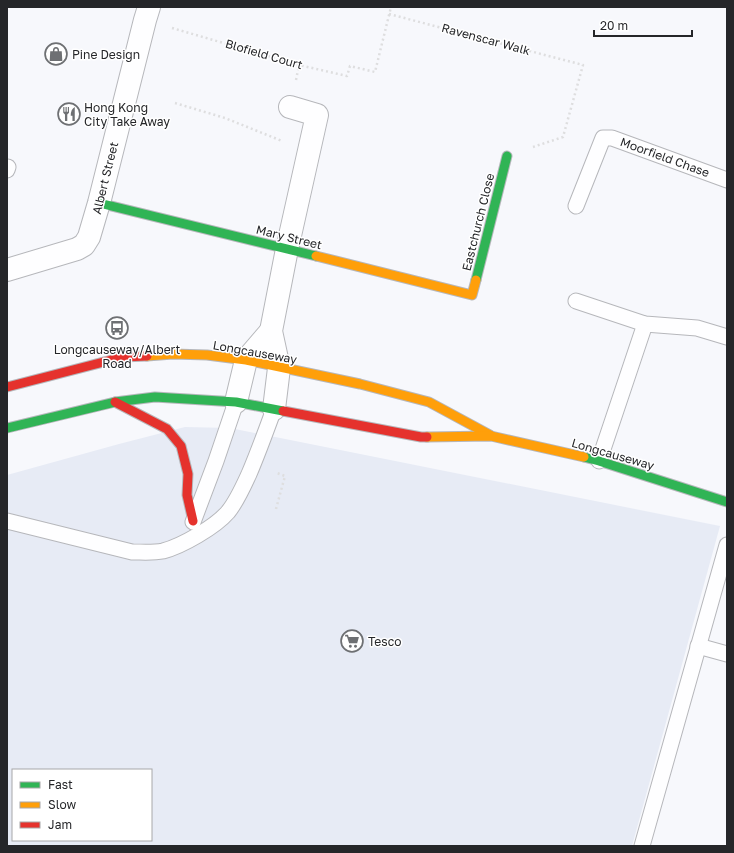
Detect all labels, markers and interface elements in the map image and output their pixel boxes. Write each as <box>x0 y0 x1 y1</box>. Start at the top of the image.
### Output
scale bar <box>594 12 692 38</box>
text: 20 m <box>600 18 628 33</box>
street label: Ravenscar Walk <box>440 20 532 58</box>
street label: Blofield Court <box>224 36 305 72</box>
shop icon: Pine Design <box>43 41 69 67</box>
place label: Pine Design <box>72 47 140 62</box>
place label: Hong Kong City Take Away <box>84 100 170 129</box>
restaurant icon: Hong Kong City Take Away <box>56 101 82 127</box>
street label: Moorfield Chase <box>618 134 712 180</box>
street label: Albert Street <box>89 140 121 216</box>
street label: Eastchurch Close <box>459 172 497 272</box>
street label: Mary Street <box>254 222 324 252</box>
bus stop icon: Longcauseway/Albert Road <box>104 315 130 341</box>
street label: Longcauseway <box>212 337 299 367</box>
place label: Longcauseway/Albert Road <box>54 342 181 371</box>
street label: Longcauseway <box>570 435 656 473</box>
supermarket icon: Tesco <box>339 628 365 654</box>
place label: Tesco <box>368 634 401 649</box>
legend <box>12 769 152 841</box>
text: Fast <box>48 777 73 792</box>
text: Slow <box>48 797 76 812</box>
text: Jam <box>48 817 72 832</box>

